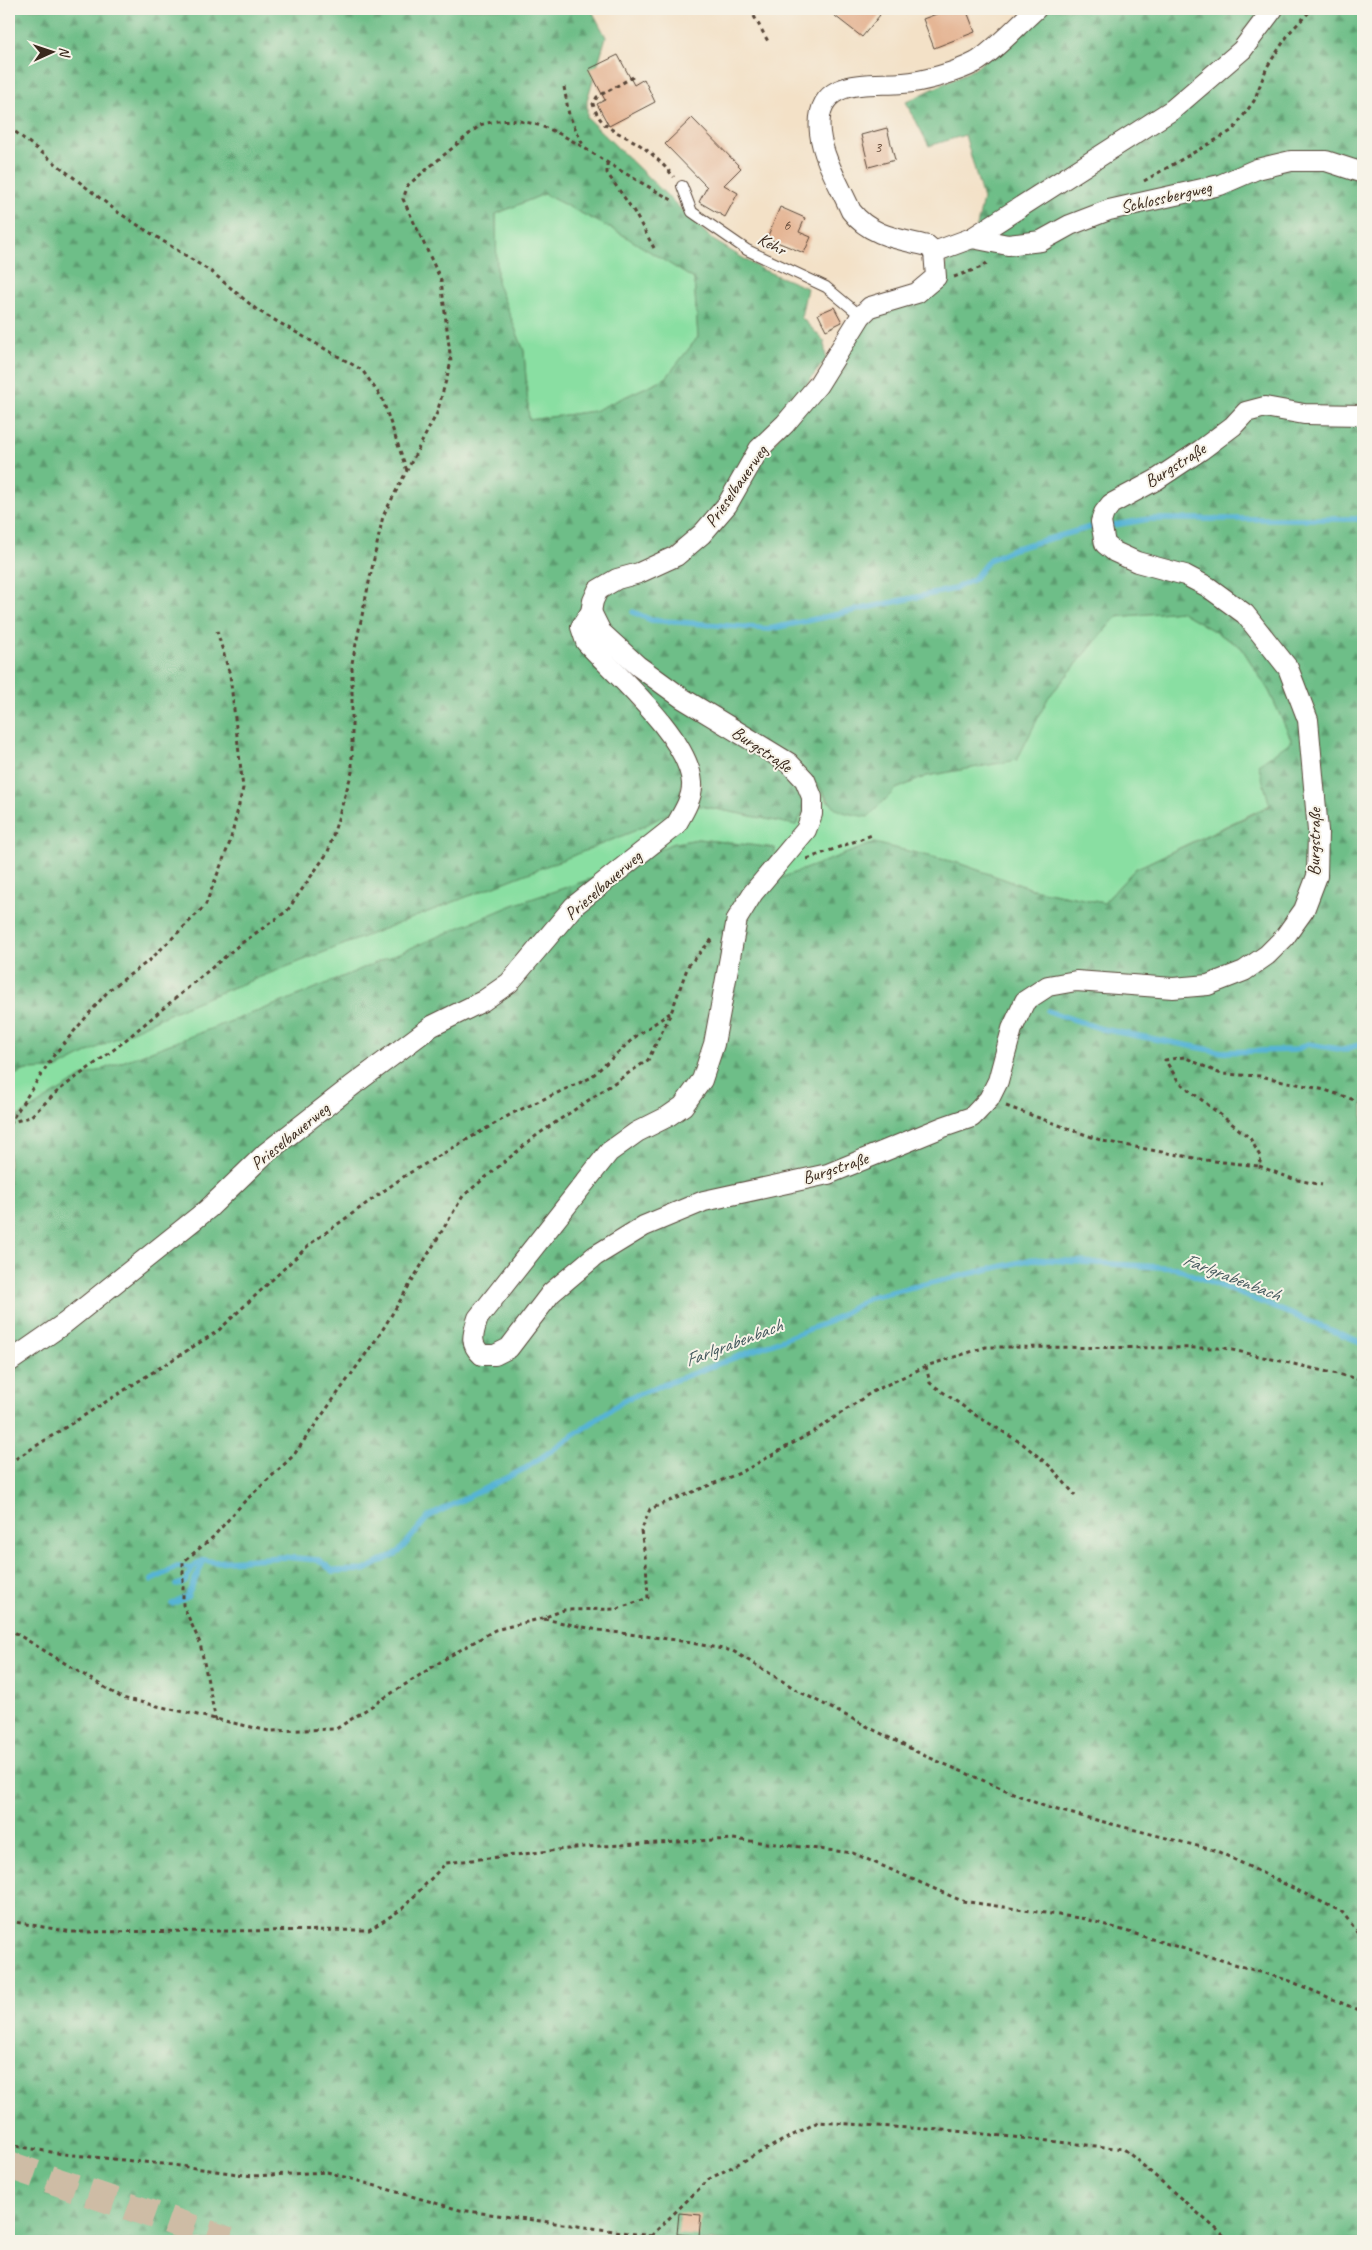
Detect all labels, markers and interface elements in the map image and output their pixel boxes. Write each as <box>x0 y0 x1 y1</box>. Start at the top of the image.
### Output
north arrow <box>28 28 78 78</box>
text: N <box>56 47 73 58</box>
house number: 3 <box>875 138 883 157</box>
street label: Schlossbergweg <box>1118 175 1215 218</box>
house number: 6 <box>784 216 792 235</box>
street label: Kehr <box>754 227 791 261</box>
street label: Burgstraße <box>1140 437 1211 492</box>
street label: Prieselbauerweg <box>700 439 773 531</box>
street label: Burgstraße <box>728 721 797 778</box>
street label: Burgstraße <box>1302 807 1326 876</box>
street label: Prieselbauerweg <box>560 844 647 925</box>
street label: Prieselbauerweg <box>246 1096 335 1175</box>
street label: Burgstraße <box>799 1147 872 1189</box>
water label: Farlgrabenbach <box>1180 1247 1285 1307</box>
water label: Farlgrabenbach <box>681 1313 787 1372</box>

